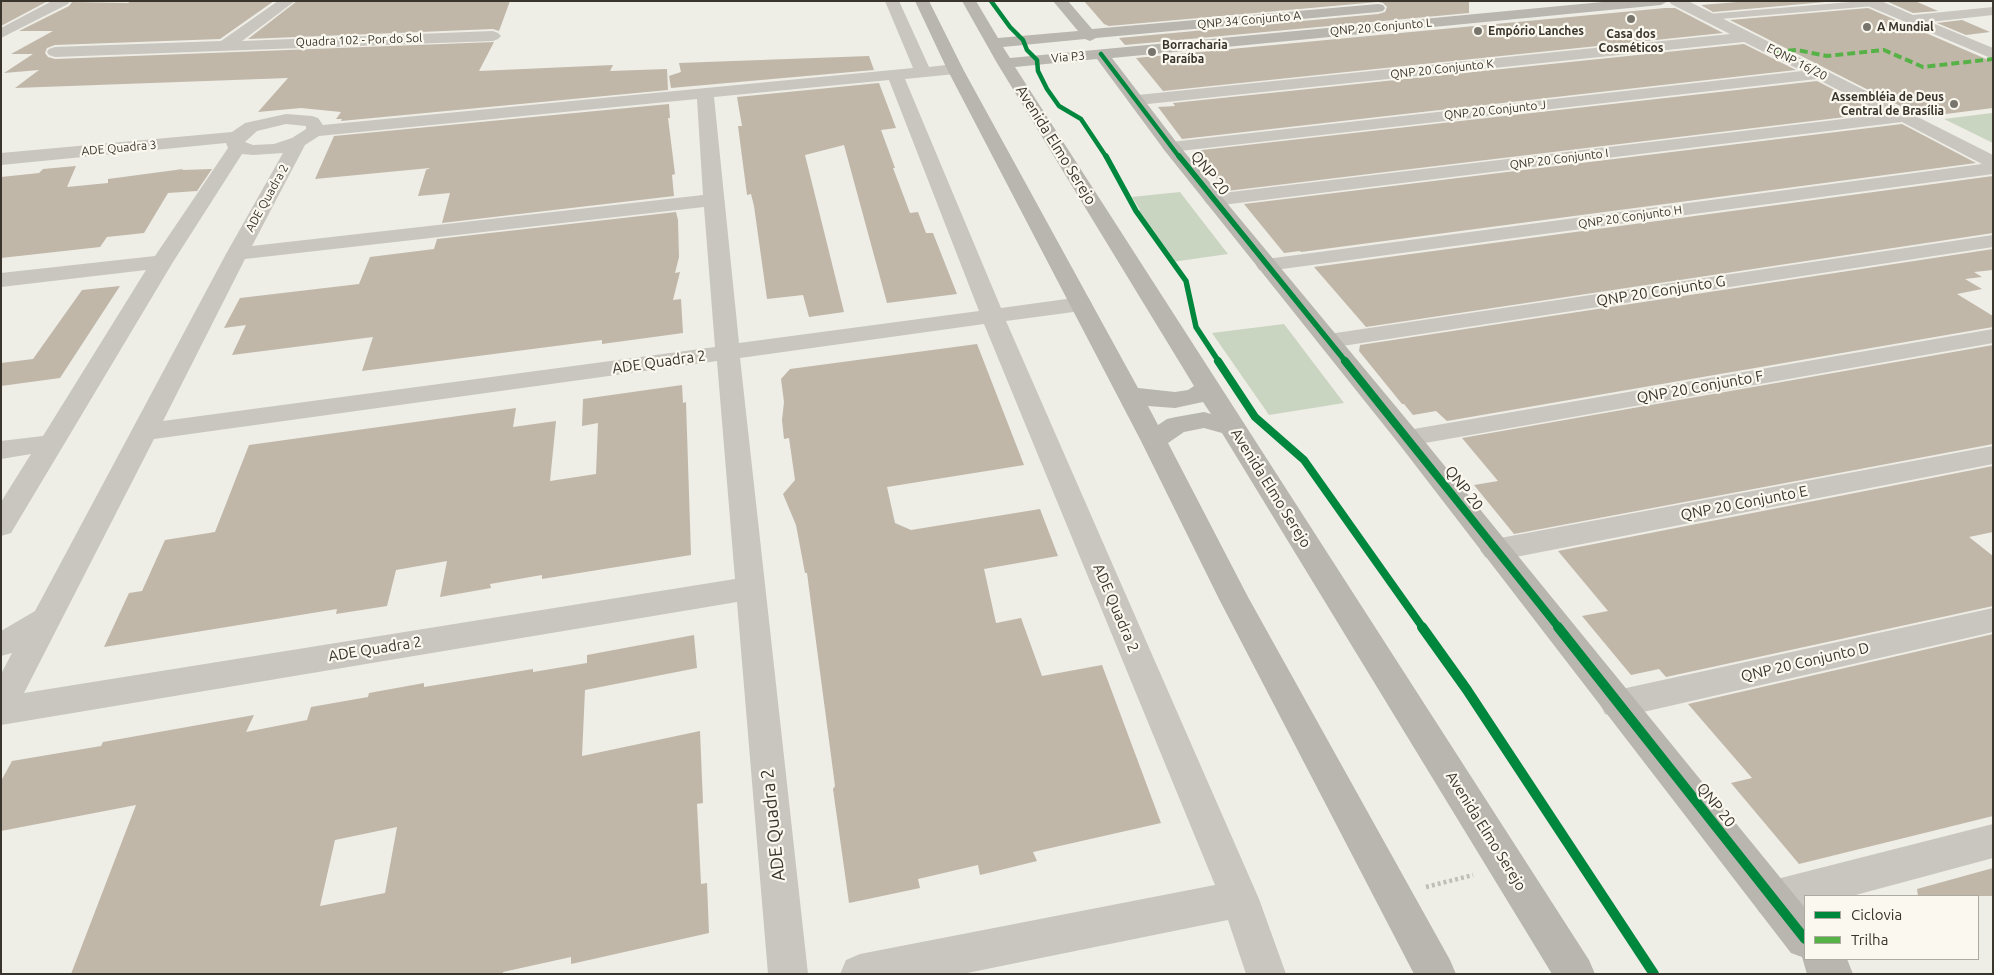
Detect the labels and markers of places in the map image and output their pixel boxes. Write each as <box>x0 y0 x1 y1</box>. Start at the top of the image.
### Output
marker: Casa dos Cosméticos <box>1625 13 1637 25</box>
place label: A Mundial <box>1877 20 1934 34</box>
marker: A Mundial <box>1861 21 1873 33</box>
place label: Empório Lanches <box>1488 24 1584 38</box>
marker: Empório Lanches <box>1472 25 1484 37</box>
place label: Casa dos Cosméticos <box>1599 27 1663 55</box>
place label: Borracharia Paraíba <box>1162 38 1228 66</box>
marker: Borracharia Paraíba <box>1146 46 1158 58</box>
place label: Assembléia de Deus Central de Brasília <box>1831 90 1944 118</box>
marker: Assembléia de Deus Central de Brasília <box>1948 98 1960 110</box>

